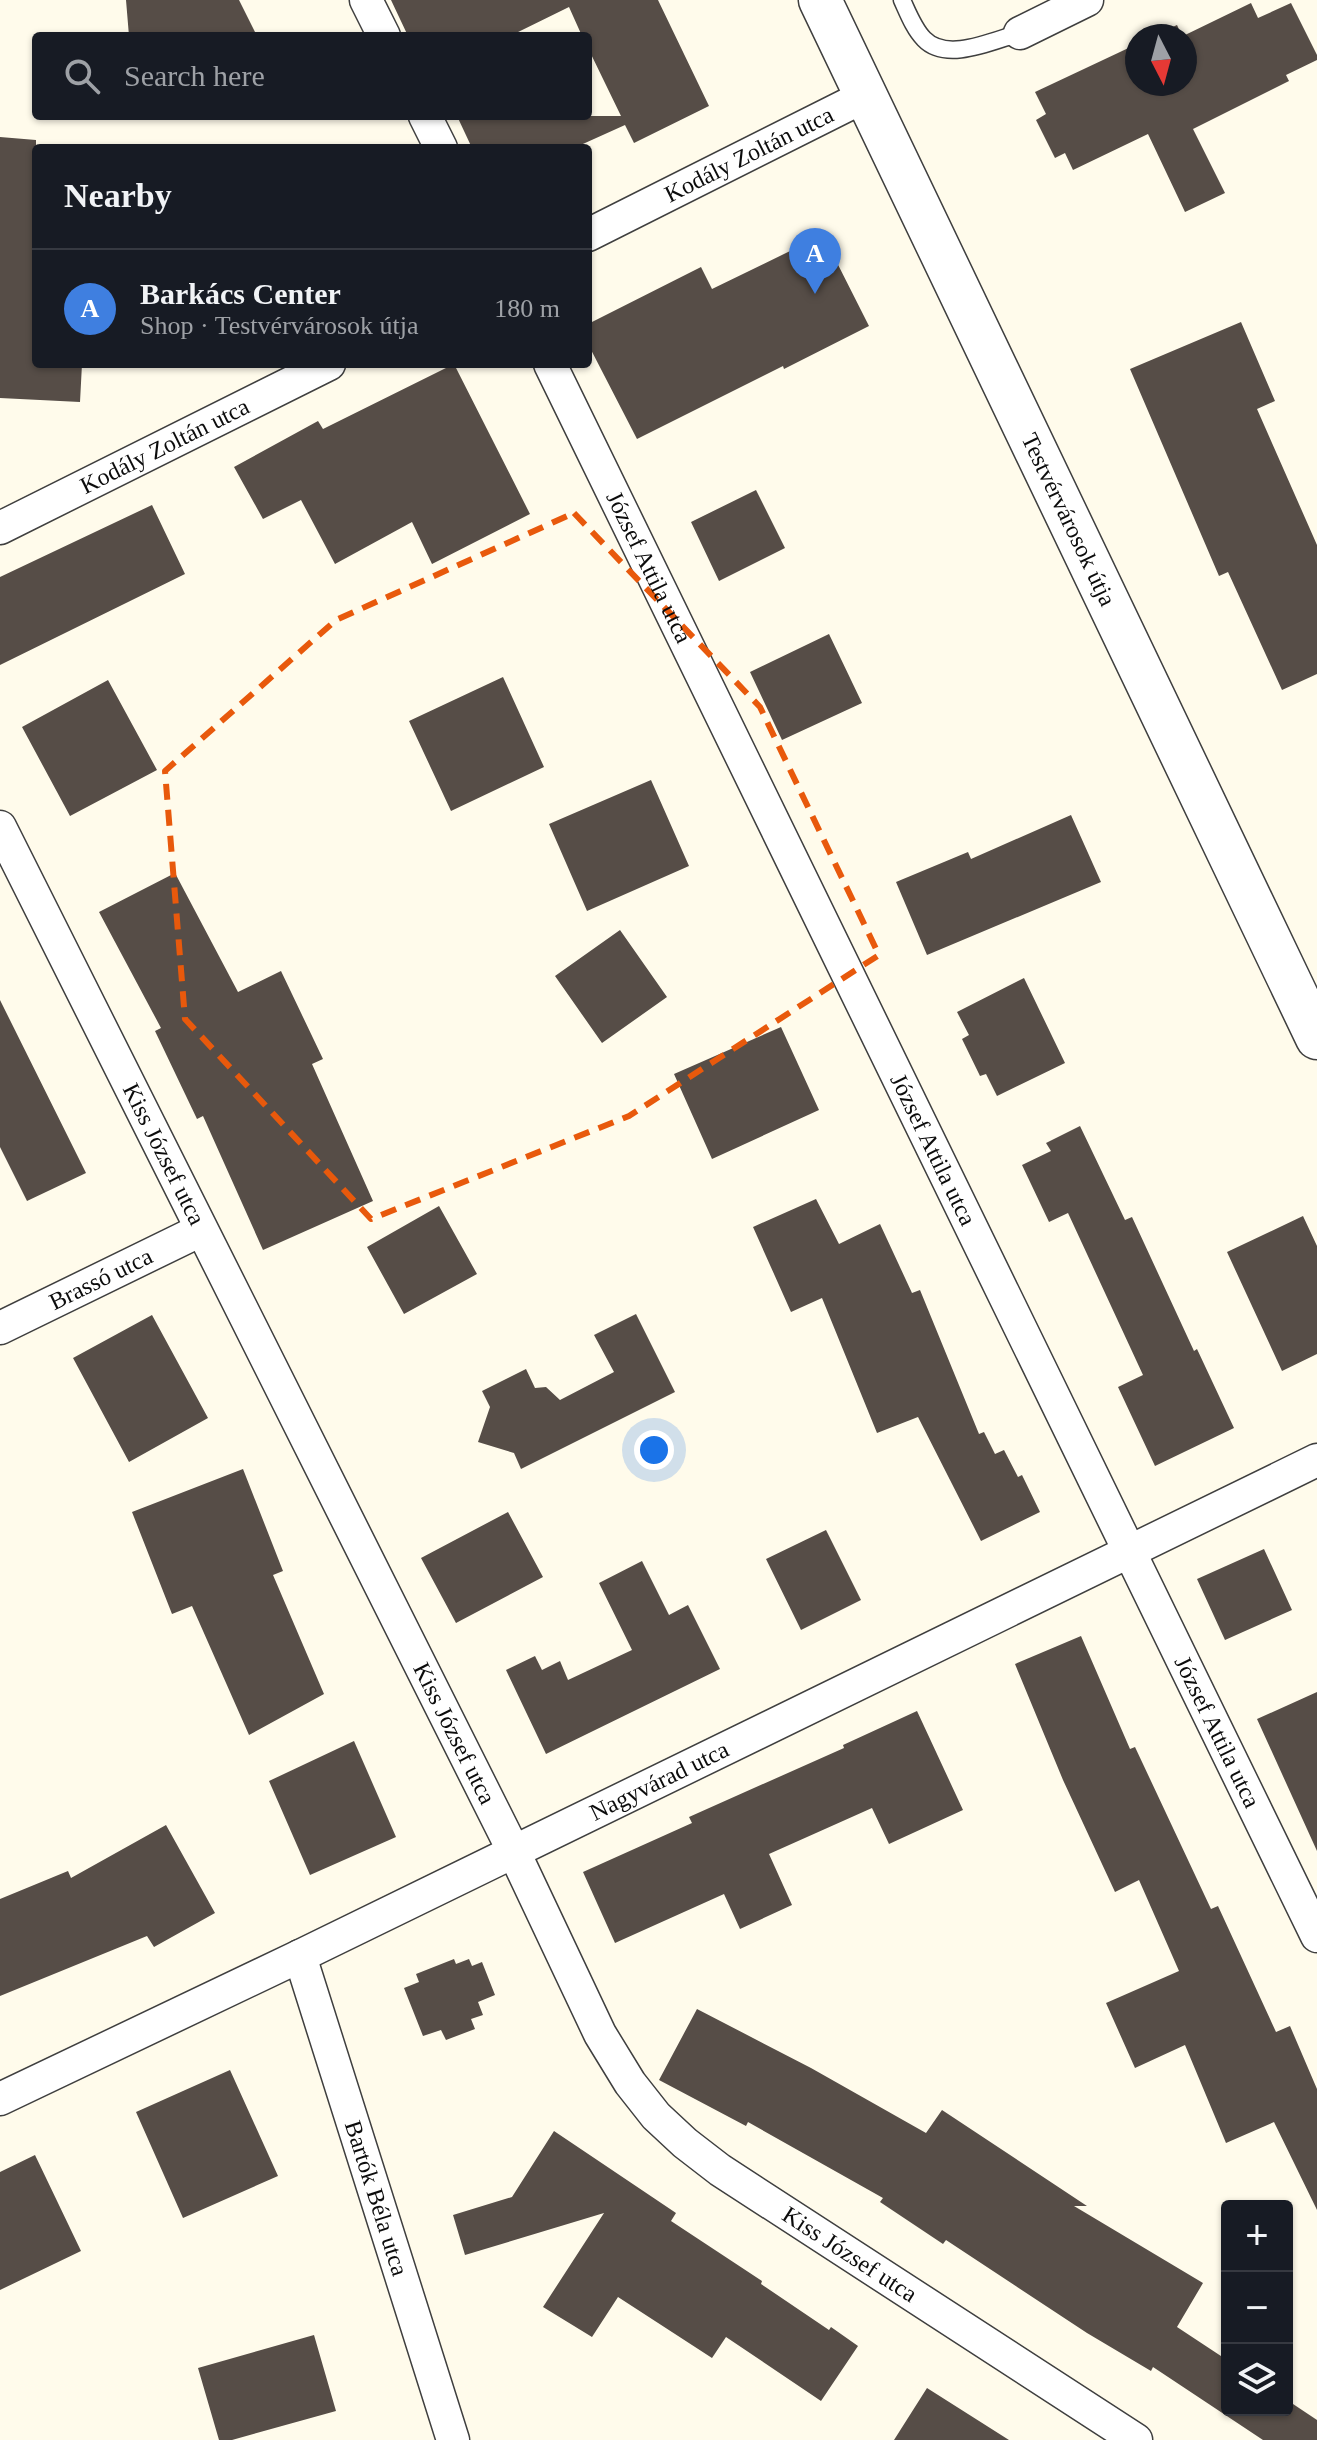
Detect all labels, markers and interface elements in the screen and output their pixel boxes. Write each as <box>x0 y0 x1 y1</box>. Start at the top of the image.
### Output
north arrow <box>1125 24 1197 96</box>
search box <box>32 32 592 120</box>
icon: search <box>60 54 104 98</box>
text: Search here <box>124 59 265 92</box>
street label: Kodály Zoltán utca <box>660 101 838 207</box>
text: Nearby <box>64 177 172 214</box>
pin: A <box>789 228 841 294</box>
text: Barkács Center <box>140 277 341 310</box>
text: A <box>81 294 99 323</box>
text: 180 m <box>494 294 560 323</box>
text: Shop · Testvérvárosok útja <box>140 311 419 340</box>
street label: Kodály Zoltán utca <box>76 393 254 499</box>
street label: Testvérvárosok útja <box>1016 429 1121 610</box>
street label: József Attila utca <box>601 487 697 647</box>
street label: József Attila utca <box>885 1069 981 1230</box>
street label: Kiss József utca <box>118 1079 211 1229</box>
street label: Brassó utca <box>45 1243 157 1315</box>
your location <box>634 1430 674 1470</box>
street label: József Attila utca <box>1169 1652 1265 1812</box>
street label: Kiss József utca <box>408 1658 501 1809</box>
street label: Nagyvárad utca <box>586 1736 733 1826</box>
street label: Bartók Béla utca <box>340 2117 413 2279</box>
map controls <box>1221 2200 1293 2416</box>
button: + <box>1221 2200 1293 2272</box>
street label: Kiss József utca <box>778 2201 922 2307</box>
button: − <box>1221 2272 1293 2344</box>
button: layers <box>1221 2344 1293 2416</box>

